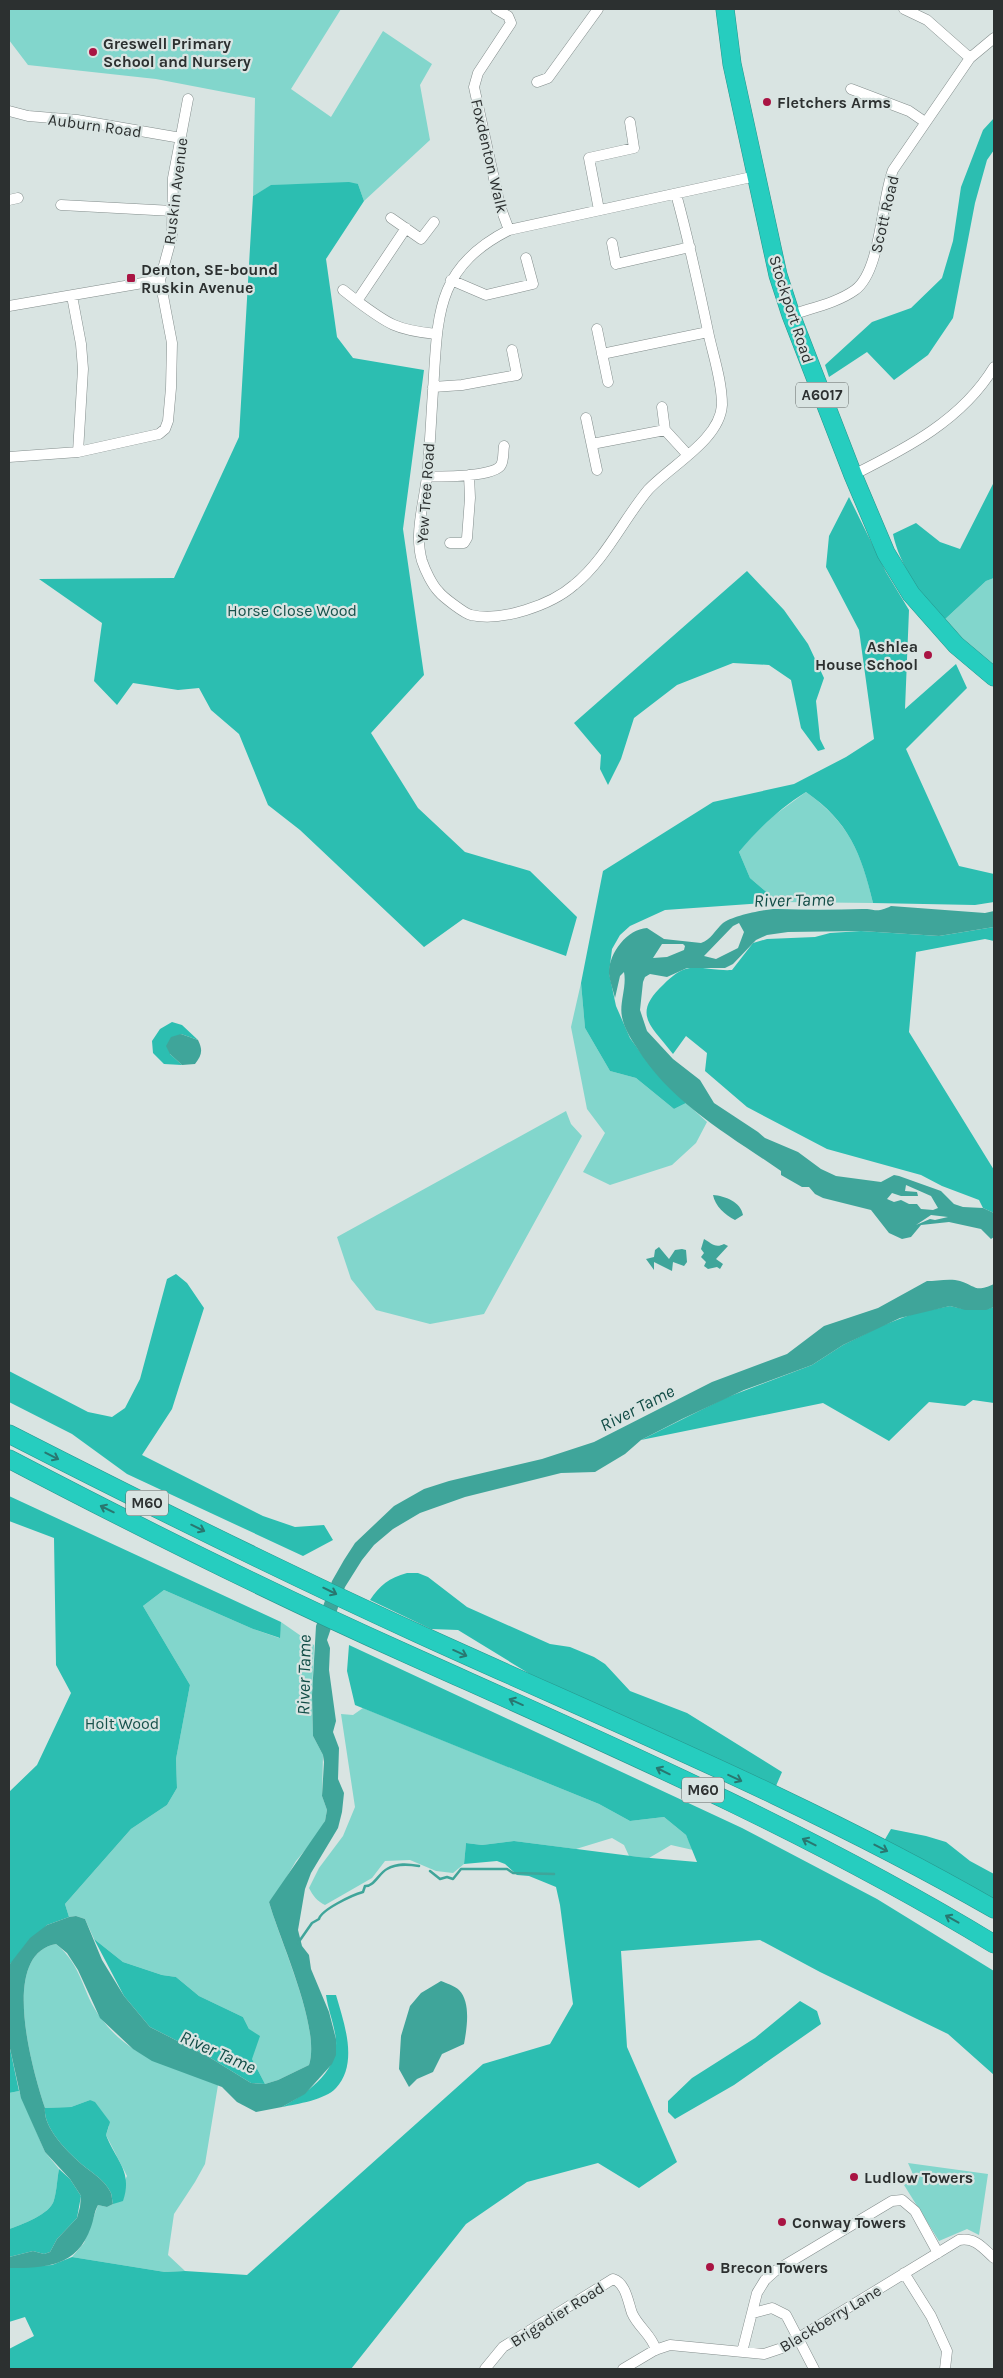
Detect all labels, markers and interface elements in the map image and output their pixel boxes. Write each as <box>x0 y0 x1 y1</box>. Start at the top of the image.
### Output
place label: Greswell Primary School and Nursery <box>103 34 251 71</box>
marker: Greswell Primary School and Nursery <box>87 46 99 58</box>
place label: Fletchers Arms <box>777 93 891 112</box>
marker: Fletchers Arms <box>761 96 773 108</box>
street label: Foxdenton Walk <box>467 97 512 215</box>
street label: Auburn Road <box>47 110 143 141</box>
street label: Ruskin Avenue <box>159 136 191 246</box>
street label: Scott Road <box>866 173 903 255</box>
street label: Stockport Road <box>765 253 818 365</box>
place label: Denton, SE-bound Ruskin Avenue <box>141 260 278 297</box>
marker: Denton, SE-bound Ruskin Avenue <box>125 272 137 284</box>
road number: A6017 <box>796 382 848 408</box>
street label: Yew Tree Road <box>412 442 438 544</box>
park label: Horse Close Wood <box>227 601 357 620</box>
place label: Ashlea House School <box>815 637 918 674</box>
marker: Ashlea House School <box>922 649 934 661</box>
water label: River Tame <box>754 888 834 912</box>
water label: River Tame <box>596 1380 678 1436</box>
one-way arrow <box>44 1452 59 1461</box>
road number: M60 <box>126 1490 168 1516</box>
one-way arrow <box>100 1504 115 1513</box>
one-way arrow <box>190 1523 205 1533</box>
one-way arrow <box>322 1587 337 1596</box>
water label: River Tame <box>292 1635 316 1715</box>
one-way arrow <box>452 1648 467 1658</box>
one-way arrow <box>509 1697 524 1707</box>
park label: Holt Wood <box>85 1714 159 1733</box>
one-way arrow <box>656 1766 671 1775</box>
one-way arrow <box>727 1773 742 1783</box>
road number: M60 <box>682 1778 724 1802</box>
one-way arrow <box>802 1837 817 1847</box>
one-way arrow <box>873 1844 888 1853</box>
one-way arrow <box>945 1914 960 1924</box>
water label: River Tame <box>177 2026 259 2078</box>
place label: Ludlow Towers <box>864 2168 973 2187</box>
marker: Ludlow Towers <box>848 2171 860 2183</box>
place label: Conway Towers <box>792 2213 906 2232</box>
marker: Conway Towers <box>776 2216 788 2228</box>
place label: Brecon Towers <box>720 2258 828 2277</box>
marker: Brecon Towers <box>704 2261 716 2273</box>
street label: Brigadier Road <box>507 2278 608 2351</box>
street label: Blackberry Lane <box>776 2281 885 2356</box>

